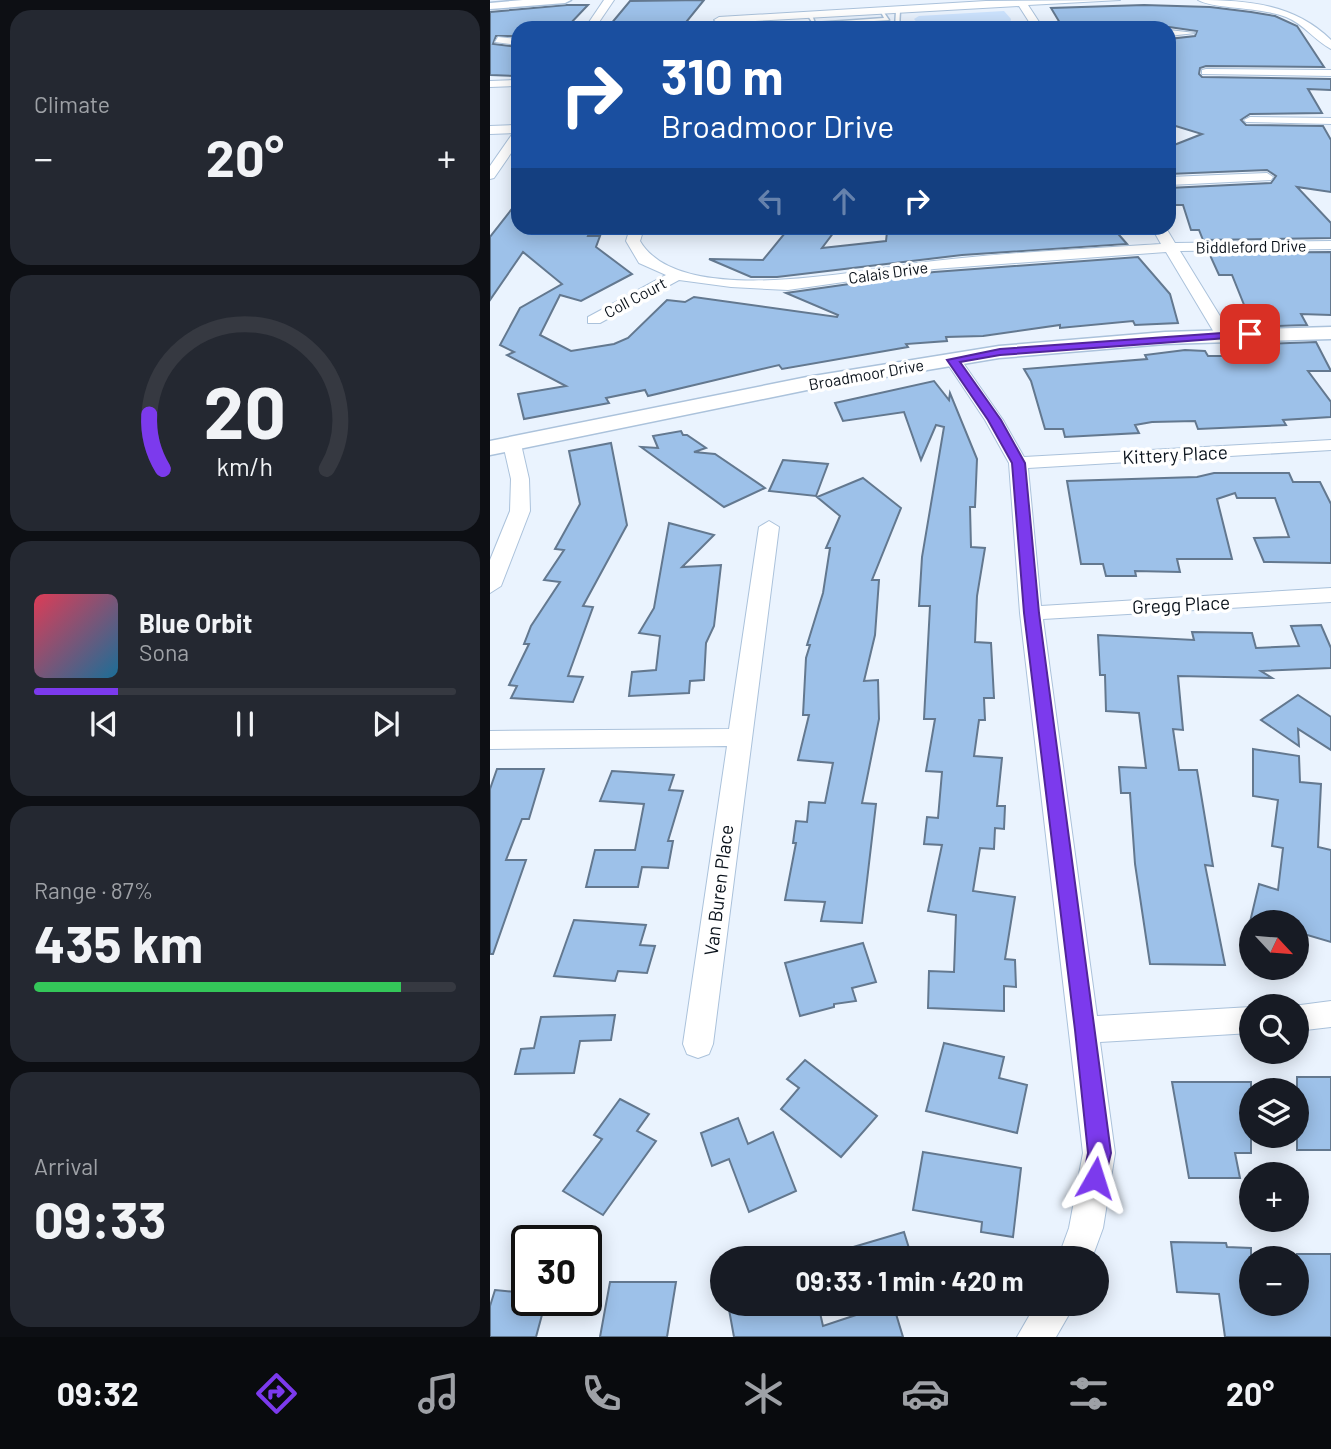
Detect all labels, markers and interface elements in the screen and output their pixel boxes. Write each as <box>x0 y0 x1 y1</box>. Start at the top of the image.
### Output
text: 310 m <box>661 46 783 105</box>
icon: right <box>546 49 637 140</box>
text: Climate <box>34 90 110 118</box>
text: Broadmoor Drive <box>661 106 894 144</box>
text: 20° <box>206 125 284 187</box>
text: − <box>34 134 53 180</box>
text: + <box>437 134 456 180</box>
icon: left <box>752 182 790 220</box>
icon: ahead <box>825 182 863 220</box>
icon: right <box>898 182 936 220</box>
street label: Biddleford Drive <box>1195 236 1307 256</box>
street label: Calais Drive <box>847 257 929 287</box>
street label: Coll Court <box>601 273 669 321</box>
pin <box>1220 304 1280 364</box>
icon: arrive <box>1231 315 1269 353</box>
street label: Broadmoor Drive <box>807 355 925 393</box>
text: 20 <box>204 367 286 455</box>
street label: Kittery Place <box>1122 440 1228 468</box>
text: km/h <box>217 451 273 481</box>
street label: Gregg Place <box>1131 590 1231 618</box>
text: Blue Orbit <box>139 607 252 638</box>
text: Sona <box>139 638 189 666</box>
icon: previous <box>85 705 123 743</box>
icon: pause <box>226 705 264 743</box>
icon: next <box>367 705 405 743</box>
street label: Van Buren Place <box>699 823 737 957</box>
text: Range · 87% <box>34 876 153 904</box>
north arrow <box>1239 910 1309 980</box>
map controls <box>1239 910 1309 1316</box>
text: 435 km <box>34 911 203 973</box>
button: search <box>1239 994 1309 1064</box>
button: layers <box>1239 1078 1309 1148</box>
position arrow <box>1058 1141 1132 1215</box>
text: Arrival <box>34 1152 98 1180</box>
button: + <box>1239 1162 1309 1232</box>
text: 09:33 <box>34 1187 166 1249</box>
speed limit sign: 30 <box>511 1225 602 1316</box>
button: − <box>1239 1246 1309 1316</box>
text: 09:33 · 1 min · 420 m <box>795 1265 1024 1296</box>
icon: directions <box>252 1369 301 1418</box>
icon: music <box>414 1369 463 1418</box>
icon: phone <box>577 1369 626 1418</box>
icon: climate <box>739 1369 788 1418</box>
icon: car <box>901 1369 950 1418</box>
icon: filters <box>1064 1369 1113 1418</box>
text: 09:32 <box>57 1374 139 1412</box>
text: 20° <box>1226 1374 1274 1412</box>

